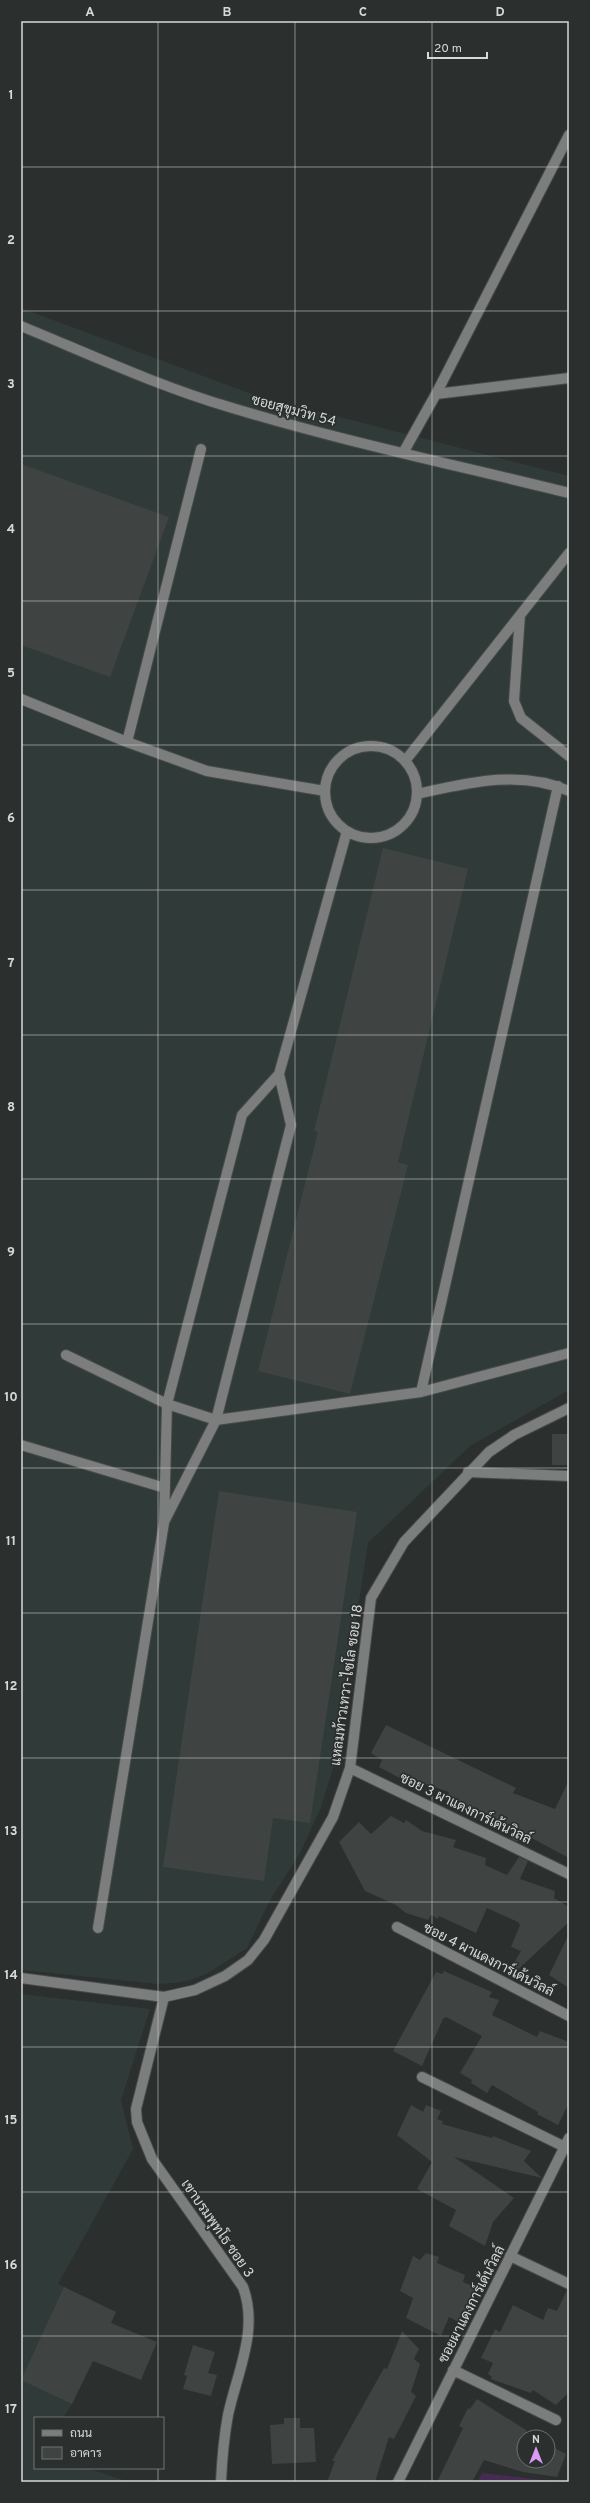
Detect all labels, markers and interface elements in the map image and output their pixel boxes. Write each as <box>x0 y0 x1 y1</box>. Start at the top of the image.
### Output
text: A <box>85 5 95 21</box>
text: B <box>223 5 232 21</box>
text: C <box>359 5 367 21</box>
text: D <box>495 5 505 21</box>
scale bar <box>428 34 487 60</box>
text: 20 m <box>434 41 462 57</box>
text: 1 <box>8 88 14 104</box>
text: 2 <box>7 233 15 249</box>
text: 3 <box>7 377 15 393</box>
street label: ซอยสุขุมวิท 54 <box>249 391 338 431</box>
text: 4 <box>7 522 15 538</box>
text: 5 <box>7 666 15 682</box>
text: 6 <box>7 811 15 827</box>
text: 7 <box>8 956 15 972</box>
text: 8 <box>7 1100 15 1116</box>
text: 9 <box>7 1245 15 1261</box>
text: 10 <box>4 1390 18 1406</box>
text: 11 <box>6 1534 16 1550</box>
street label: แหลมท้าวเทวา-ไซโล ซอย 18 <box>326 1603 367 1767</box>
text: 12 <box>4 1679 18 1695</box>
street label: ซอย 3 ผาแดงการ์เด้นวิลล์ <box>397 1768 535 1849</box>
text: 13 <box>5 1824 18 1840</box>
street label: ซอย 4 ผาแดงการ์เด้นวิลล์ <box>420 1918 558 2001</box>
text: 14 <box>4 1968 18 1984</box>
text: 15 <box>4 2113 18 2129</box>
street label: เขาบรมพุทโธ ซอย 3 <box>177 2176 258 2281</box>
street label: ซอยผาแดงการ์เด้นวิลล์ <box>434 2242 509 2366</box>
text: 16 <box>4 2258 18 2274</box>
text: 17 <box>5 2402 17 2418</box>
legend <box>34 2417 164 2469</box>
text: ถนน <box>70 2426 93 2442</box>
north arrow <box>516 2429 556 2469</box>
text: N <box>532 2433 540 2447</box>
text: อาคาร <box>70 2446 102 2462</box>

